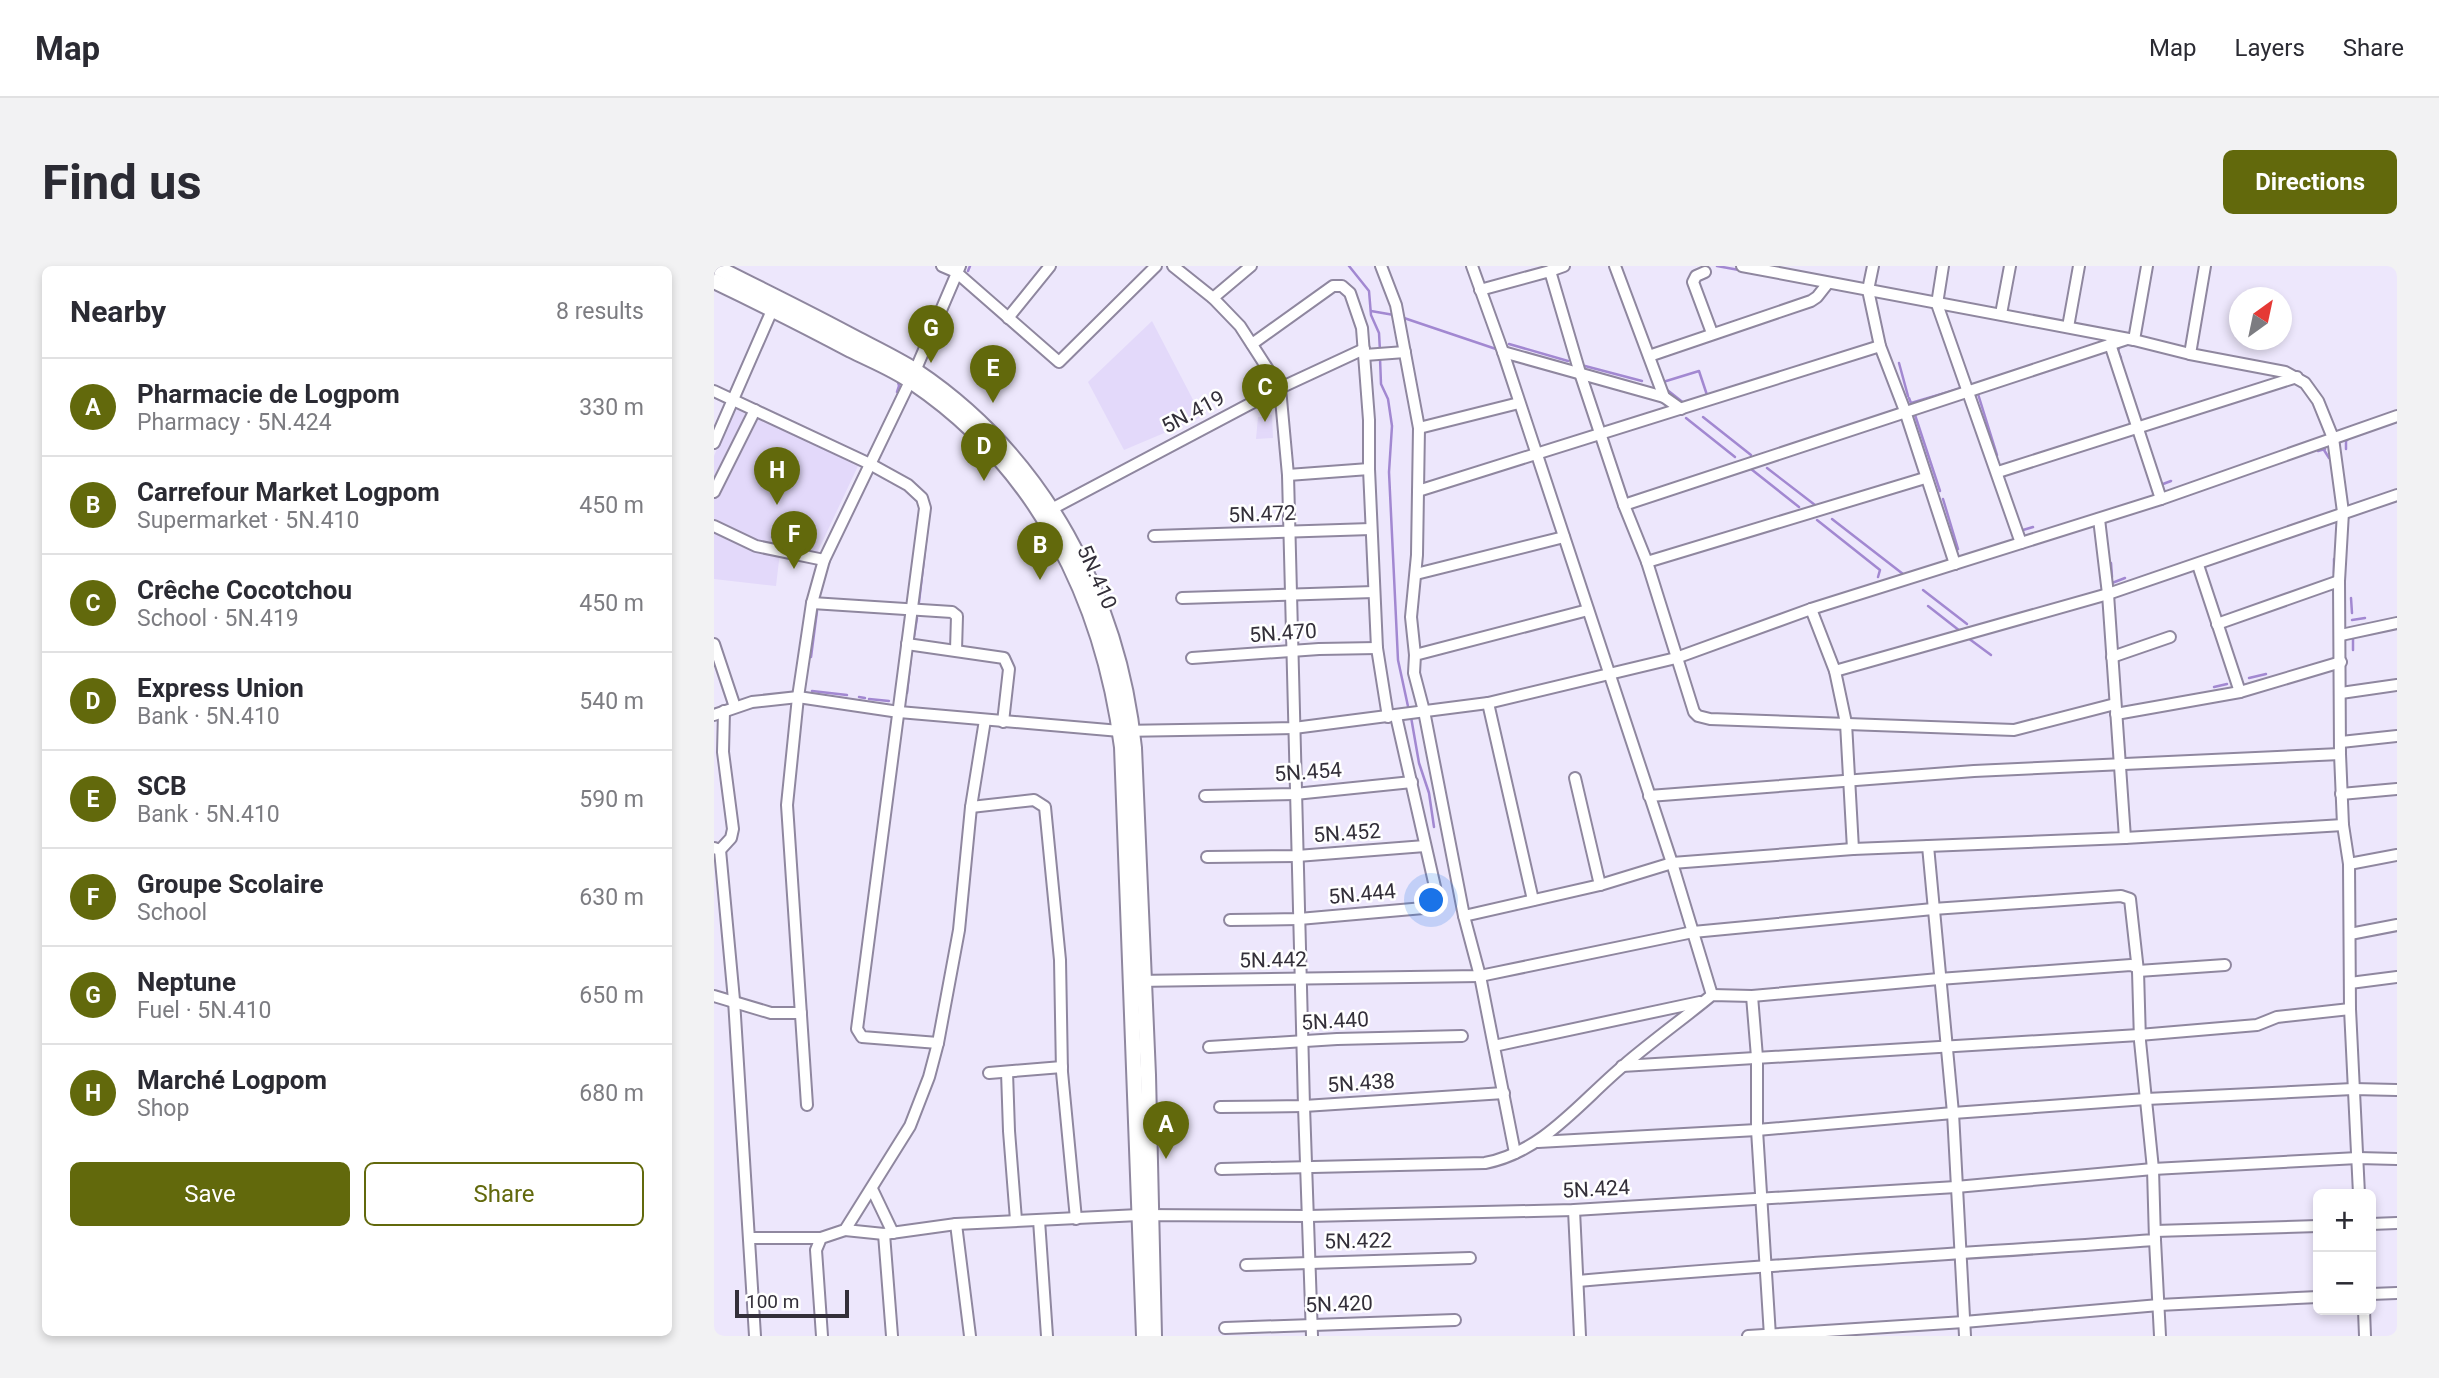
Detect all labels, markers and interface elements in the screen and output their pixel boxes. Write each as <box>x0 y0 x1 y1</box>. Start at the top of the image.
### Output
text: Map <box>35 29 100 68</box>
text: Map <box>2149 34 2197 62</box>
text: Layers <box>2235 34 2305 62</box>
text: Share <box>2343 34 2404 62</box>
button: Directions <box>2223 150 2397 214</box>
text: Find us <box>42 154 202 211</box>
north arrow <box>2229 287 2292 350</box>
text: Nearby <box>70 294 166 329</box>
text: 8 results <box>556 298 644 325</box>
pin: G <box>908 305 954 363</box>
pin: E <box>970 345 1016 403</box>
pin: C <box>1242 364 1288 422</box>
text: Pharmacie de Logpom <box>137 379 400 409</box>
street label: 5N.419 <box>1157 386 1229 438</box>
text: A <box>85 394 101 421</box>
text: 330 m <box>579 394 644 421</box>
text: Pharmacy · 5N.424 <box>137 409 332 436</box>
pin: D <box>961 423 1007 481</box>
pin: H <box>754 447 800 505</box>
text: Carrefour Market Logpom <box>137 477 440 507</box>
text: B <box>86 492 100 519</box>
text: 450 m <box>579 492 644 519</box>
street label: 5N.472 <box>1228 501 1296 527</box>
text: Supermarket · 5N.410 <box>137 507 359 534</box>
pin: F <box>771 511 817 569</box>
pin: B <box>1017 522 1063 580</box>
street label: 5N.410 <box>1072 541 1122 613</box>
text: Crêche Cocotchou <box>137 575 352 605</box>
text: C <box>85 590 101 617</box>
text: 450 m <box>579 590 644 617</box>
text: School · 5N.419 <box>137 605 299 632</box>
street label: 5N.470 <box>1248 619 1318 647</box>
text: Express Union <box>137 673 304 703</box>
text: D <box>86 688 100 715</box>
text: 540 m <box>579 688 644 715</box>
text: Bank · 5N.410 <box>137 703 280 730</box>
street label: 5N.454 <box>1273 758 1343 786</box>
text: SCB <box>137 771 187 801</box>
text: E <box>87 786 99 813</box>
text: 590 m <box>579 786 644 813</box>
text: Bank · 5N.410 <box>137 801 280 828</box>
street label: 5N.452 <box>1312 819 1382 847</box>
text: Groupe Scolaire <box>137 869 323 899</box>
street label: 5N.444 <box>1327 879 1397 909</box>
your location <box>1414 883 1448 917</box>
text: F <box>87 884 99 911</box>
text: 630 m <box>579 884 644 911</box>
text: School <box>137 899 207 926</box>
street label: 5N.442 <box>1239 947 1307 973</box>
text: Neptune <box>137 967 236 997</box>
text: G <box>85 982 101 1009</box>
text: 650 m <box>579 982 644 1009</box>
text: Fuel · 5N.410 <box>137 997 272 1024</box>
street label: 5N.440 <box>1301 1007 1369 1035</box>
text: Marché Logpom <box>137 1065 327 1095</box>
street label: 5N.438 <box>1326 1069 1396 1097</box>
text: H <box>85 1080 101 1107</box>
text: 680 m <box>579 1080 644 1107</box>
text: Shop <box>137 1095 189 1122</box>
pin: A <box>1143 1101 1189 1159</box>
button: Save <box>70 1162 350 1226</box>
button: Share <box>364 1162 644 1226</box>
street label: 5N.424 <box>1562 1175 1631 1203</box>
map controls <box>2313 1189 2376 1315</box>
button: + <box>2313 1189 2376 1252</box>
street label: 5N.422 <box>1324 1228 1392 1254</box>
button: − <box>2313 1252 2376 1315</box>
scale bar <box>735 1287 849 1319</box>
text: 100 m <box>746 1290 799 1313</box>
street label: 5N.420 <box>1305 1291 1373 1317</box>

